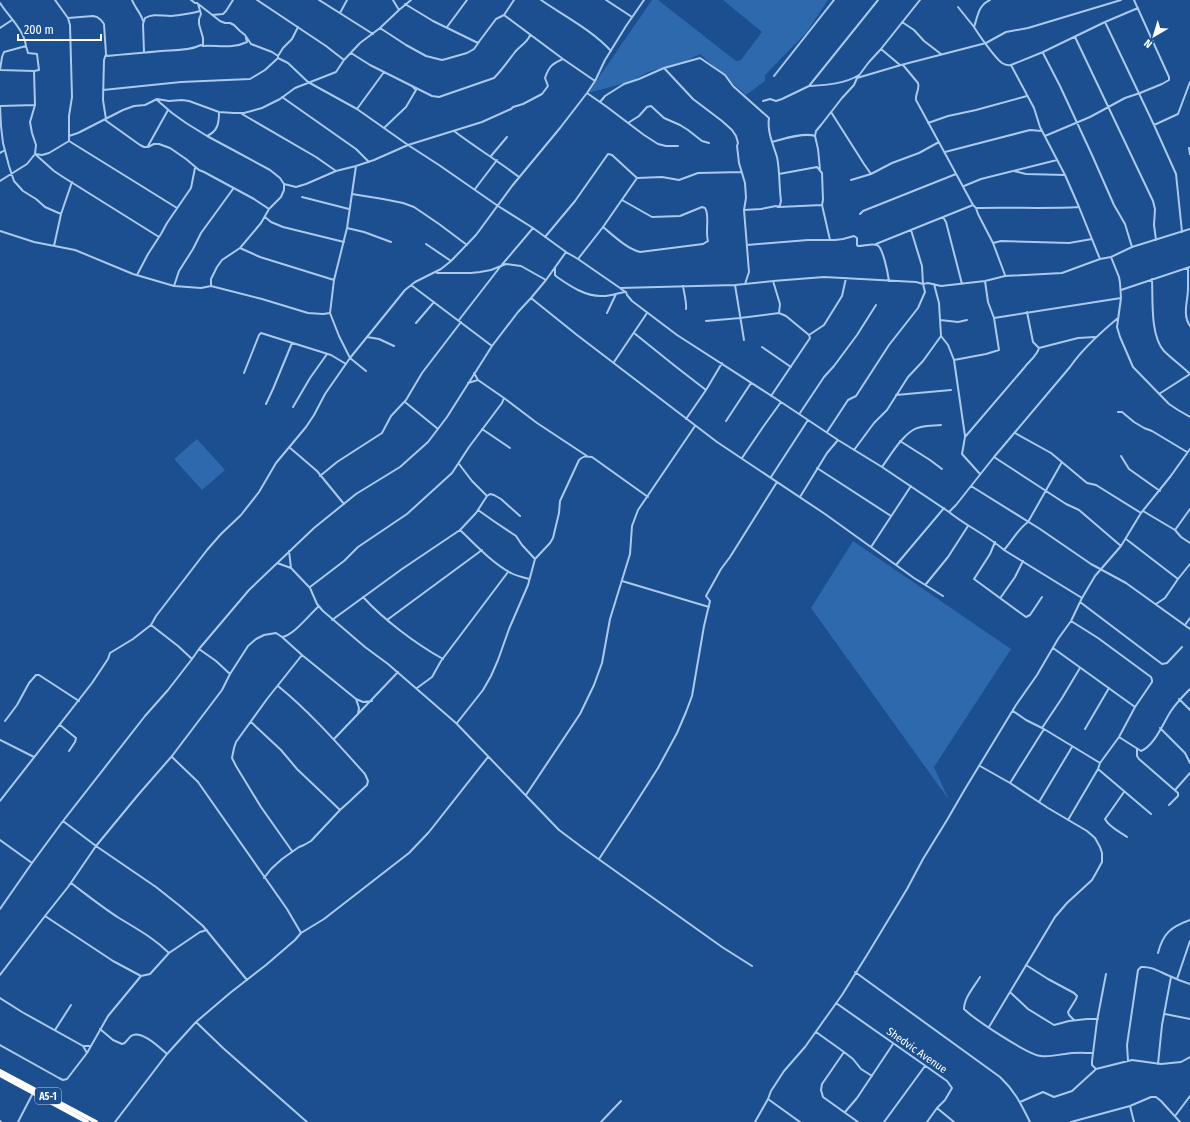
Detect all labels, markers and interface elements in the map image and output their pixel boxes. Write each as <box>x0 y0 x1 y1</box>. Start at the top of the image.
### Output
scale bar <box>18 16 101 42</box>
north arrow <box>1134 16 1174 56</box>
text: 200 m <box>24 23 54 37</box>
text: N <box>1142 36 1155 51</box>
street label: Shedvic Avenue <box>884 1025 949 1076</box>
road number: A5-1 <box>35 1088 61 1104</box>

